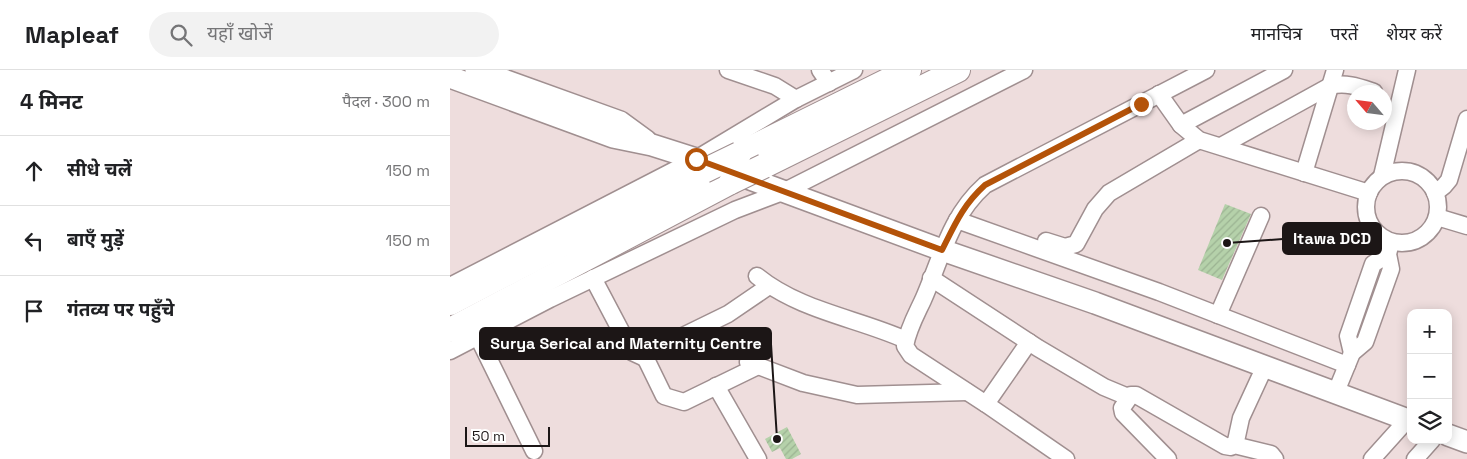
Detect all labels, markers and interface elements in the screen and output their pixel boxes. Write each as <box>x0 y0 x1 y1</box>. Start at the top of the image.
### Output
search box <box>149 12 499 57</box>
text: Mapleaf <box>25 19 119 50</box>
icon: search <box>167 21 195 49</box>
text: यहाँ खोजें <box>207 21 273 46</box>
text: मानचित्र <box>1251 22 1302 45</box>
text: परतें <box>1330 22 1358 45</box>
text: शेयर करें <box>1386 22 1442 45</box>
north arrow <box>1347 85 1392 130</box>
text: 4 मिनट <box>20 88 83 115</box>
text: पैदल · 300 m <box>342 91 430 112</box>
route end <box>1130 93 1153 116</box>
route start <box>685 148 708 171</box>
icon: ahead <box>20 157 48 185</box>
text: सीधे चलें <box>67 157 132 182</box>
text: 150 m <box>386 160 430 181</box>
callout: Itawa DCD <box>1283 223 1381 254</box>
icon: left <box>20 227 48 255</box>
text: बाएँ मुड़ें <box>67 227 124 252</box>
text: Itawa DCD <box>1293 228 1371 249</box>
text: 150 m <box>386 230 430 251</box>
icon: arrive <box>20 297 48 325</box>
text: गंतव्य पर पहुँचे <box>67 297 174 322</box>
map controls <box>1407 309 1452 444</box>
button: + <box>1407 309 1452 354</box>
callout: Surya Serical and Maternity Centre <box>480 328 771 359</box>
text: Surya Serical and Maternity Centre <box>490 333 762 354</box>
button: − <box>1407 354 1452 399</box>
button: layers <box>1407 399 1452 444</box>
scale bar <box>465 424 550 447</box>
text: 50 m <box>472 427 505 445</box>

